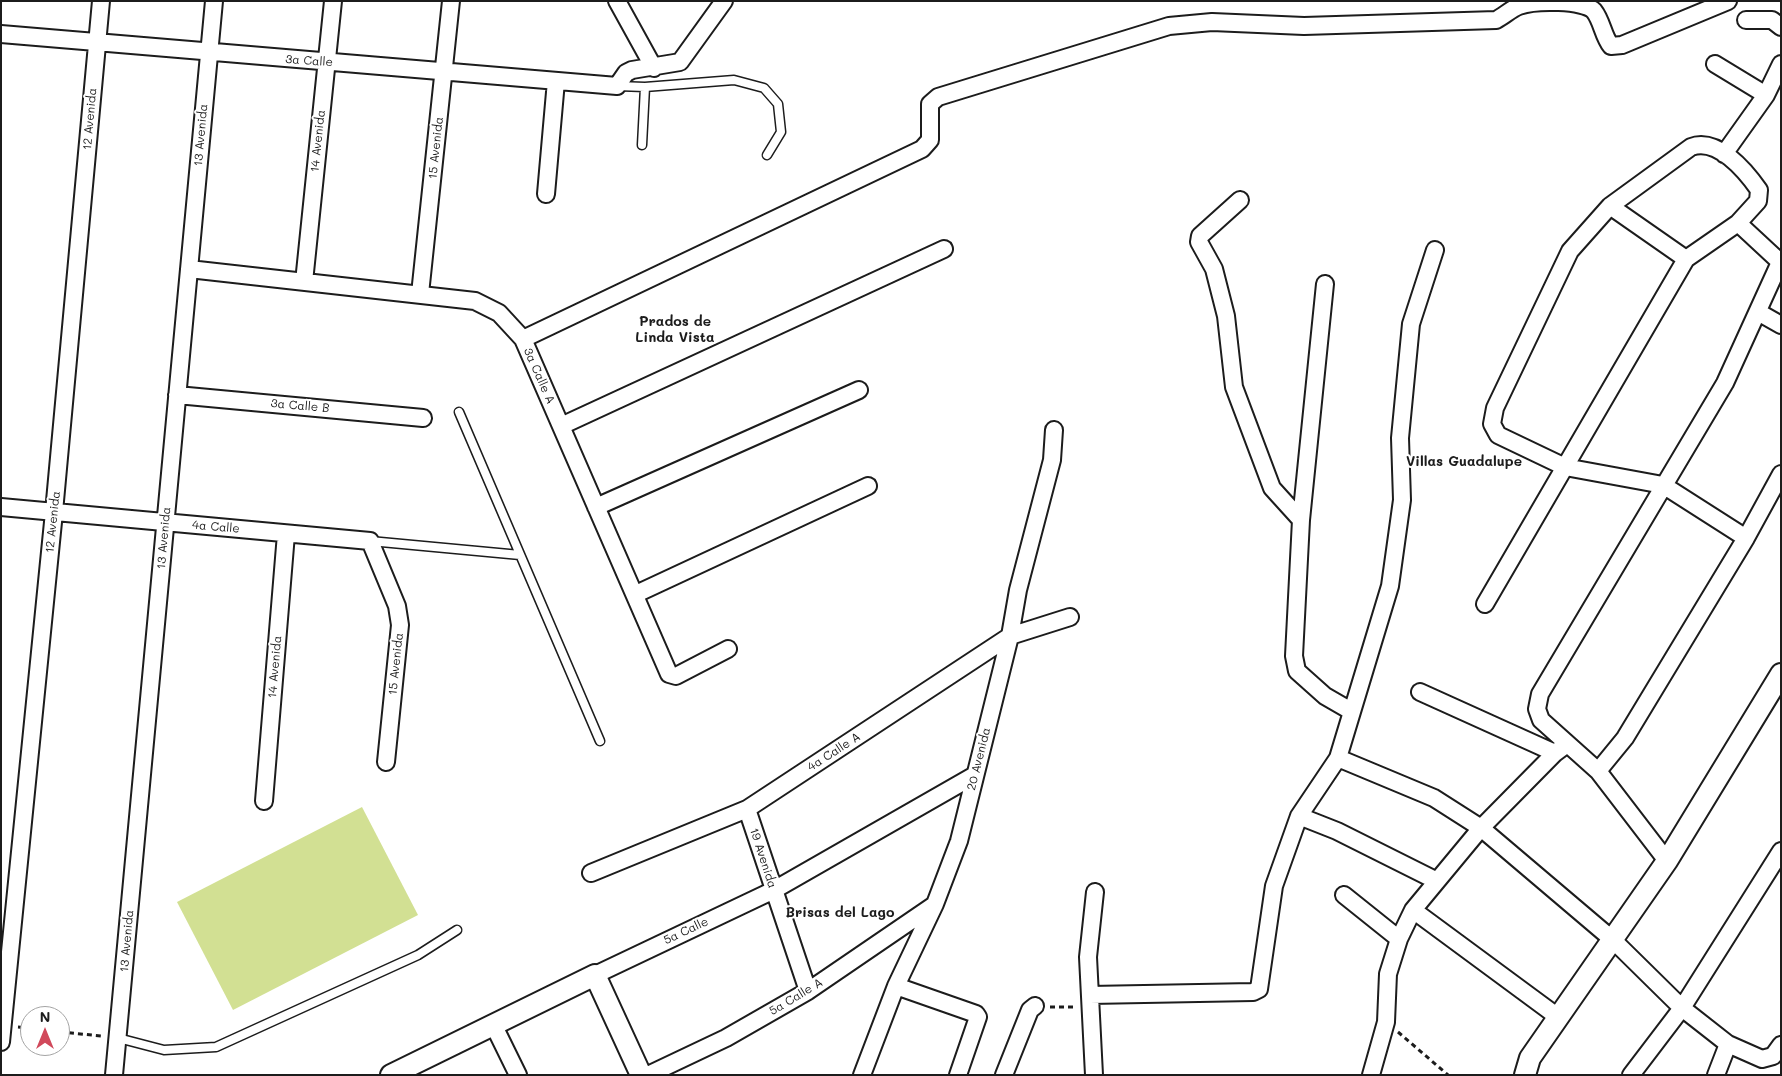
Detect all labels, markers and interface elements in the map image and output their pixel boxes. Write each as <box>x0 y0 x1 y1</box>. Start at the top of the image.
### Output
street label: 3a Calle <box>285 52 333 70</box>
street label: 12 Avenida <box>80 87 100 151</box>
street label: 13 Avenida <box>191 103 211 167</box>
street label: 14 Avenida <box>308 109 328 173</box>
street label: 15 Avenida <box>426 116 446 180</box>
district label: Prados de Linda Vista <box>635 314 715 347</box>
street label: 3a Calle A <box>520 346 558 406</box>
street label: 3a Calle B <box>270 396 330 416</box>
district label: Villas Guadalupe <box>1406 454 1522 470</box>
street label: 12 Avenida <box>43 490 63 554</box>
street label: 13 Avenida <box>154 506 174 570</box>
street label: 4a Calle <box>192 518 240 536</box>
street label: 15 Avenida <box>386 632 406 696</box>
street label: 14 Avenida <box>265 635 285 699</box>
street label: 20 Avenida <box>964 726 994 792</box>
street label: 4a Calle A <box>805 730 863 774</box>
street label: 19 Avenida <box>746 826 780 890</box>
district label: Brisas del Lago <box>786 905 894 921</box>
street label: 13 Avenida <box>117 909 137 973</box>
street label: 5a Calle <box>661 914 711 948</box>
street label: 5a Calle A <box>767 975 825 1019</box>
north arrow <box>20 1006 70 1056</box>
text: N <box>40 1007 50 1026</box>

